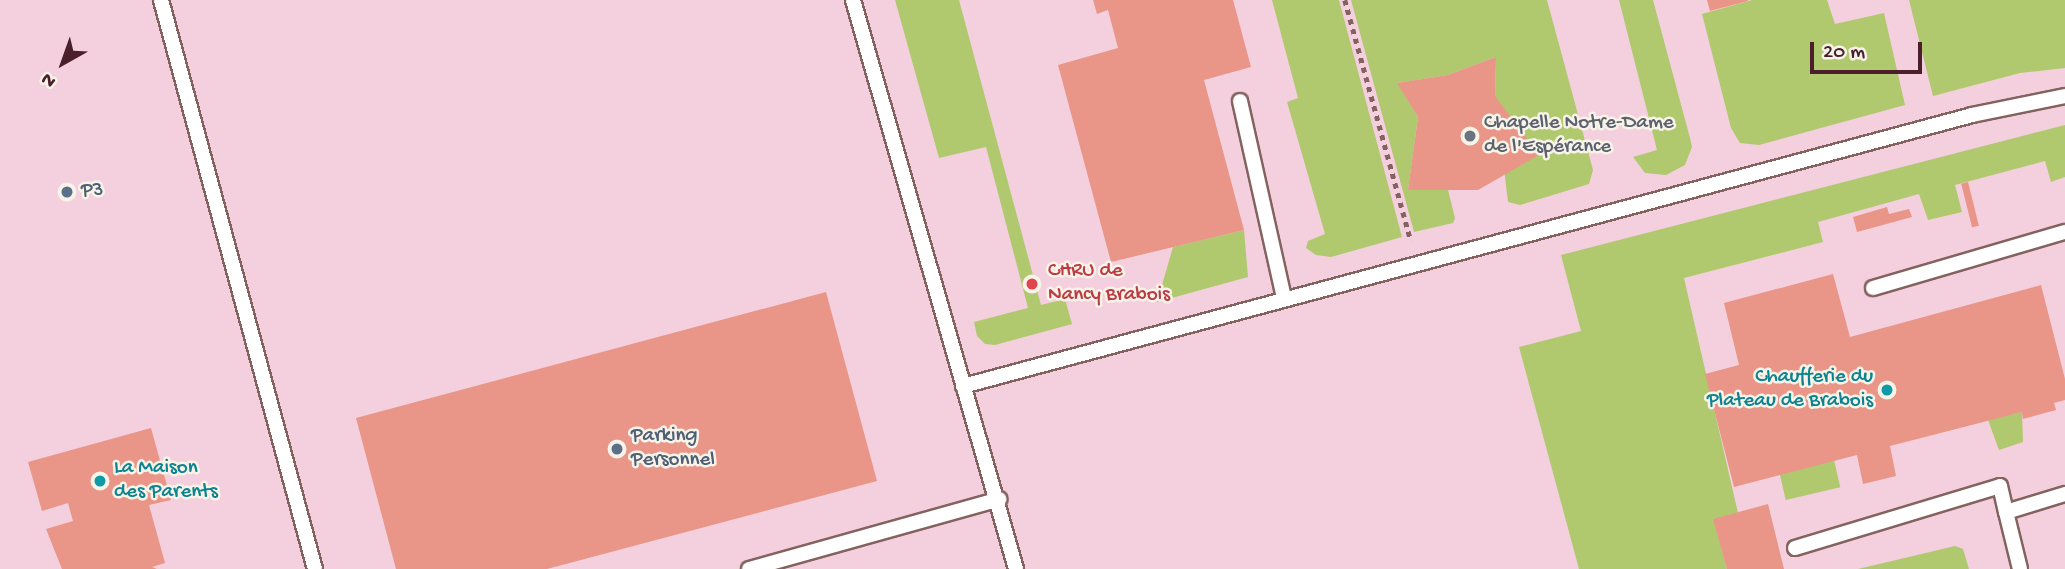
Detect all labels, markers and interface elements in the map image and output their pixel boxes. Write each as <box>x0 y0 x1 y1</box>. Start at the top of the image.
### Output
north arrow <box>28 28 98 98</box>
scale bar <box>1813 28 1925 72</box>
text: 20 m <box>1823 41 1865 66</box>
text: N <box>37 67 61 92</box>
place label: Chapelle Notre-Dame de l'Espérance <box>1484 111 1674 161</box>
marker: Chapelle Notre-Dame de l'Espérance <box>1462 128 1478 144</box>
place label: P3 <box>81 179 103 205</box>
marker: P3 <box>59 184 75 200</box>
place label: CHRU de Nancy Brabois <box>1048 259 1170 309</box>
marker: CHRU de Nancy Brabois <box>1022 274 1042 294</box>
place label: Chaufferie du Plateau de Brabois <box>1707 365 1873 415</box>
marker: Chaufferie du Plateau de Brabois <box>1879 382 1895 398</box>
place label: Parking Personnel <box>631 424 715 474</box>
marker: Parking Personnel <box>609 441 625 457</box>
place label: La Maison des Parents <box>114 456 218 506</box>
marker: La Maison des Parents <box>92 473 108 489</box>

